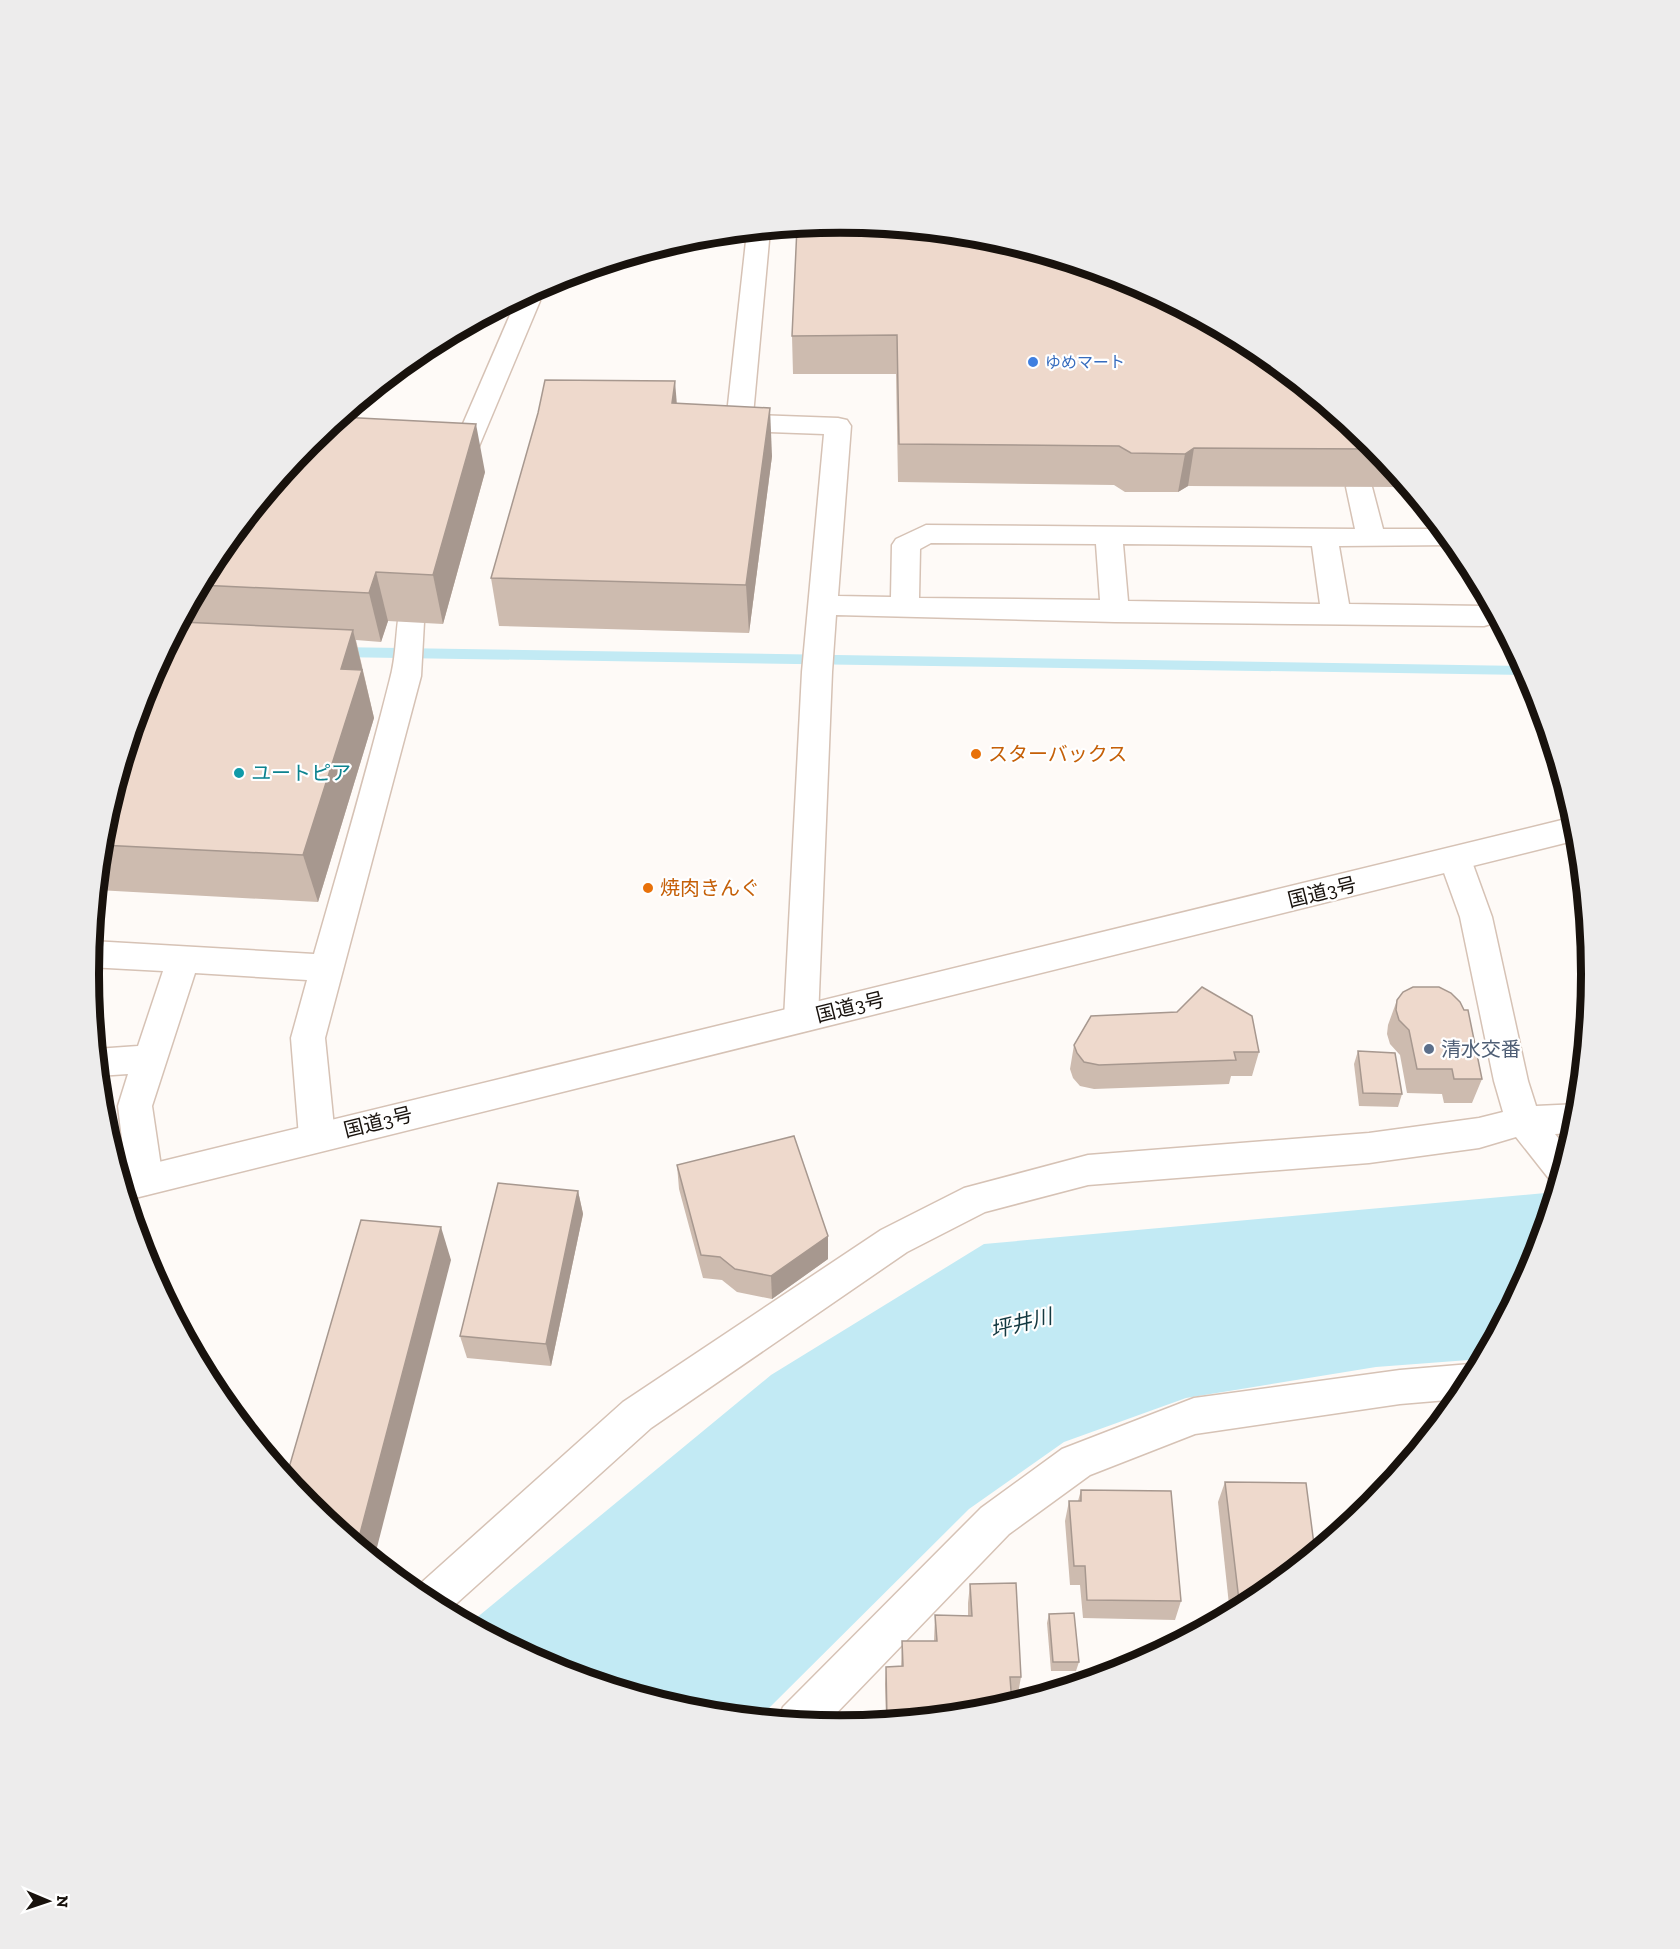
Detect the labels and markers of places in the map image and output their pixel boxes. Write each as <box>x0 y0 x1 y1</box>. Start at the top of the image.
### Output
place label: ゆめマート <box>1045 353 1125 372</box>
marker: ゆめマート <box>1026 355 1040 369</box>
place label: スターバックス <box>988 742 1127 766</box>
marker: スターバックス <box>969 747 983 761</box>
place label: ユートピア <box>251 761 351 785</box>
marker: ユートピア <box>232 766 246 780</box>
place label: 焼肉きんぐ <box>660 876 760 900</box>
marker: 焼肉きんぐ <box>641 881 655 895</box>
place label: 清水交番 <box>1441 1037 1521 1061</box>
marker: 清水交番 <box>1422 1042 1436 1056</box>

